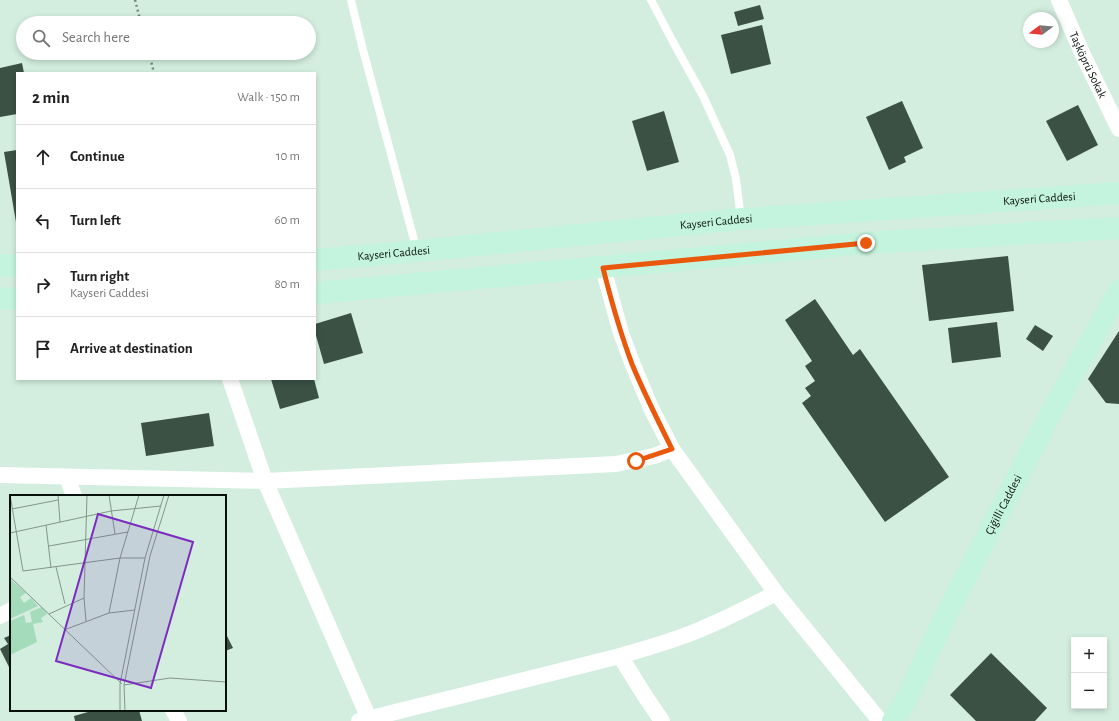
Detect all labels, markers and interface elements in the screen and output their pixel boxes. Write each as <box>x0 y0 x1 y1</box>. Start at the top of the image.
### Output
north arrow <box>1023 12 1059 48</box>
search box <box>16 16 316 60</box>
icon: search <box>30 27 52 49</box>
text: Search here <box>62 30 130 45</box>
street label: Taşköprü Sokak <box>1068 30 1109 100</box>
text: 2 min <box>32 89 70 106</box>
text: Walk · 150 m <box>237 91 300 104</box>
icon: ahead <box>32 146 54 168</box>
text: Continue <box>70 149 125 164</box>
text: 10 m <box>276 150 300 163</box>
street label: Kayseri Caddesi <box>1003 190 1076 207</box>
icon: left <box>32 210 54 232</box>
street label: Kayseri Caddesi <box>679 212 753 231</box>
text: Turn left <box>70 213 121 228</box>
text: 60 m <box>274 214 300 227</box>
route end <box>857 234 875 252</box>
street label: Kayseri Caddesi <box>357 244 431 262</box>
text: Turn right <box>70 269 129 284</box>
icon: right <box>32 274 54 296</box>
text: 80 m <box>274 278 300 291</box>
text: Kayseri Caddesi <box>70 287 149 300</box>
icon: arrive <box>32 338 54 360</box>
text: Arrive at destination <box>70 341 193 356</box>
route start <box>627 452 645 470</box>
street label: Çiğilli Caddesi <box>983 473 1024 537</box>
inset map <box>10 495 226 711</box>
map controls <box>1071 637 1107 709</box>
button: + <box>1071 637 1107 673</box>
button: − <box>1071 673 1107 709</box>

